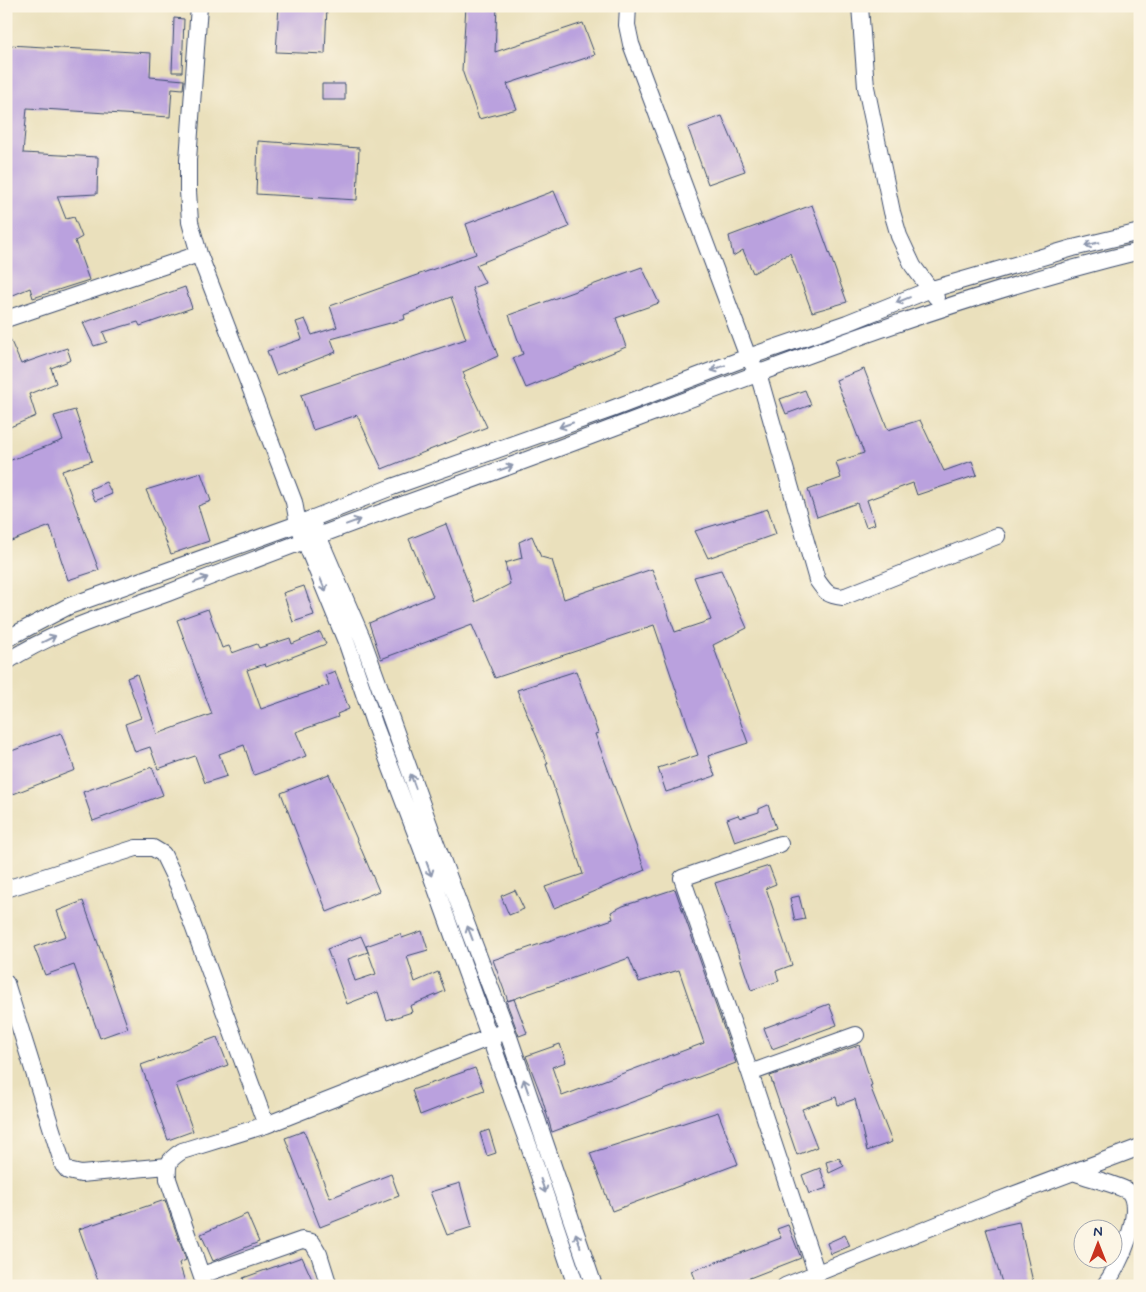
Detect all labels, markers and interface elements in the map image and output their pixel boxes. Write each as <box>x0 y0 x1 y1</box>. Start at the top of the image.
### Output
one-way arrow <box>1085 240 1101 249</box>
one-way arrow <box>896 296 911 305</box>
one-way arrow <box>711 364 726 374</box>
one-way arrow <box>558 421 574 431</box>
one-way arrow <box>497 462 513 472</box>
one-way arrow <box>344 517 360 526</box>
one-way arrow <box>193 575 208 584</box>
one-way arrow <box>319 578 328 593</box>
one-way arrow <box>42 634 57 644</box>
one-way arrow <box>408 774 417 789</box>
one-way arrow <box>425 860 434 876</box>
one-way arrow <box>465 926 474 941</box>
one-way arrow <box>520 1078 530 1094</box>
one-way arrow <box>538 1178 548 1194</box>
north arrow <box>1074 1220 1124 1270</box>
text: N <box>1093 1223 1103 1241</box>
one-way arrow <box>573 1232 582 1248</box>

